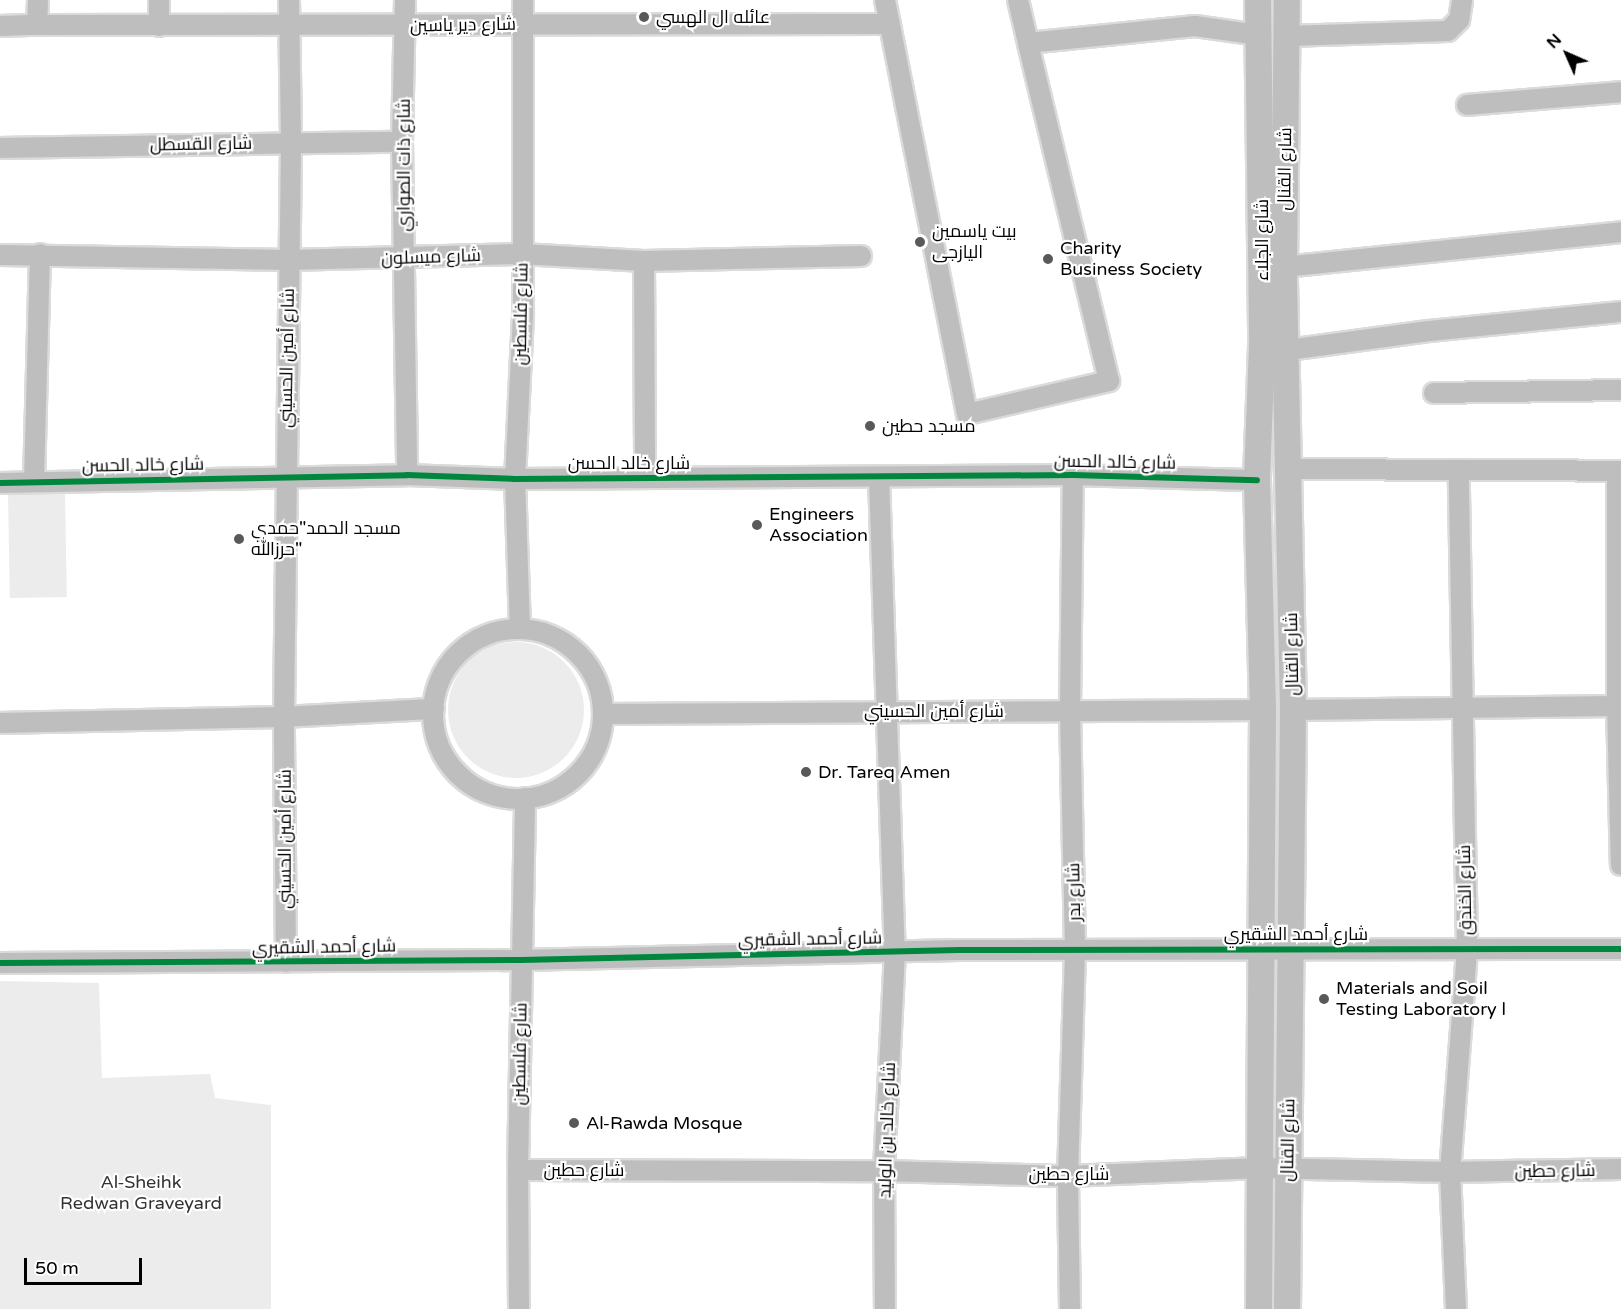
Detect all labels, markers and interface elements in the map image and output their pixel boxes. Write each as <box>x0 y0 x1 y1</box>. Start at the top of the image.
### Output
place label: عائله ال الهسي <box>656 6 770 28</box>
marker: عائله ال الهسي <box>637 10 651 24</box>
street label: شارع دير ياسين <box>410 13 516 37</box>
north arrow <box>1537 24 1597 84</box>
text: N <box>1543 30 1566 53</box>
street label: شارع ذات الصواري <box>393 98 415 232</box>
street label: شارع القنال <box>1273 127 1297 211</box>
street label: شارع القسطل <box>150 132 252 156</box>
street label: شارع الجلاء <box>1251 199 1273 281</box>
place label: بيت ياسمين اليازجى <box>932 221 1017 264</box>
marker: بيت ياسمين اليازجى <box>913 235 927 249</box>
place label: Charity Business Society <box>1060 238 1202 280</box>
street label: شارع ميسلون <box>381 244 481 270</box>
marker: Charity Business Society <box>1041 252 1055 266</box>
street label: شارع فلسطين <box>509 262 533 366</box>
street label: شارع أمين الحسيني <box>275 288 299 428</box>
place label: مسجد حطين <box>882 415 976 437</box>
marker: مسجد حطين <box>863 419 877 433</box>
street label: شارع خالد الحسن <box>1054 450 1176 474</box>
street label: شارع خالد الحسن <box>568 452 690 474</box>
street label: شارع خالد الحسن <box>82 453 204 477</box>
place label: Engineers Association <box>769 504 868 546</box>
place label: مسجد الحمد"حمدي حرزالله" <box>251 518 401 560</box>
marker: Engineers Association <box>750 518 764 532</box>
marker: مسجد الحمد"حمدي حرزالله" <box>232 532 246 546</box>
street label: شارع القنال <box>1280 612 1304 696</box>
street label: شارع أمين الحسيني <box>864 700 1004 722</box>
place label: Dr. Tareq Amen <box>818 761 951 783</box>
marker: Dr. Tareq Amen <box>799 765 813 779</box>
street label: شارع أمين الحسيني <box>274 769 296 909</box>
street label: شارع الخندق <box>1453 844 1477 936</box>
street label: شارع بدر <box>1063 862 1085 922</box>
street label: شارع أحمد الشقيري <box>1224 923 1368 945</box>
street label: شارع أحمد الشقيري <box>738 927 882 951</box>
street label: شارع أحمد الشقيري <box>252 935 396 959</box>
place label: Materials and Soil Testing Laboratory l <box>1336 978 1506 1020</box>
marker: Materials and Soil Testing Laboratory l <box>1317 992 1331 1006</box>
street label: شارع فلسطين <box>508 1002 532 1106</box>
street label: شارع خالد بن الوليد <box>874 1062 900 1198</box>
street label: شارع القنال <box>1276 1098 1300 1182</box>
place label: Al-Rawda Mosque <box>586 1112 742 1134</box>
marker: Al-Rawda Mosque <box>567 1116 581 1130</box>
street label: شارع حطين <box>544 1159 624 1181</box>
street label: شارع حطين <box>1514 1159 1596 1183</box>
street label: شارع حطين <box>1029 1163 1109 1185</box>
park label: Al-Sheihk Redwan Graveyard <box>60 1172 222 1214</box>
scale bar <box>27 1246 146 1284</box>
text: 50 m <box>35 1257 79 1279</box>

